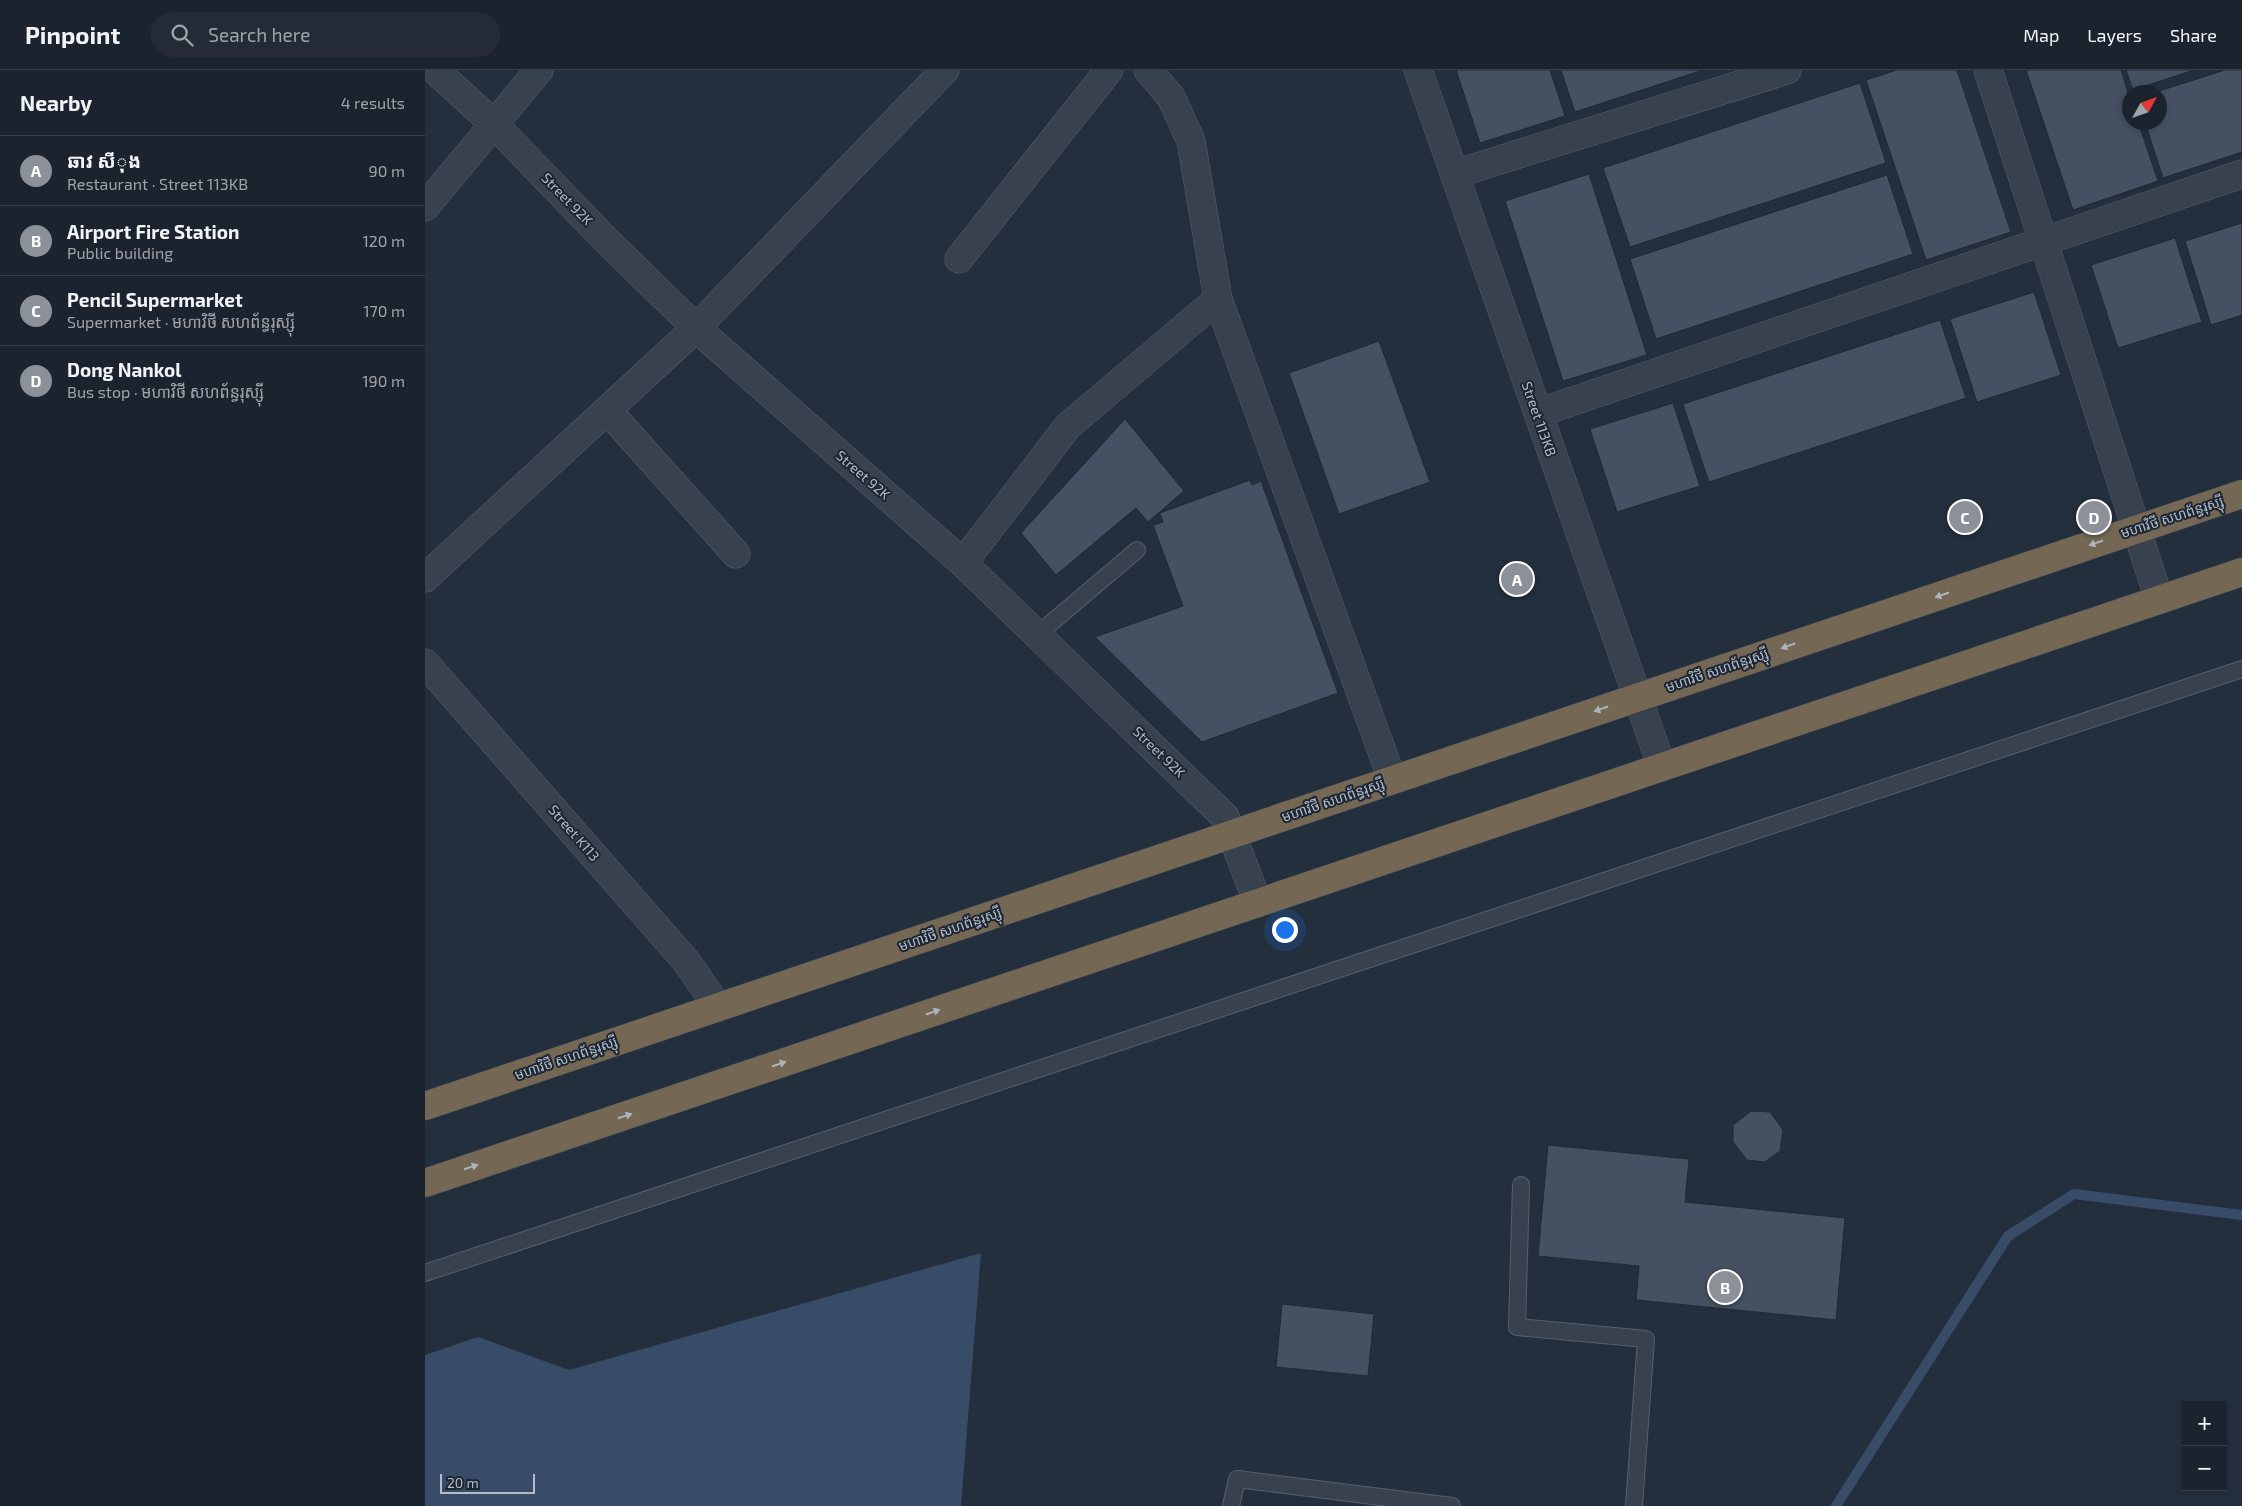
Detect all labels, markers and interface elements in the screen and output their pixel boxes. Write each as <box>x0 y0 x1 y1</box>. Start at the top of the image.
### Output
search box <box>150 12 500 57</box>
text: Pinpoint <box>25 20 120 49</box>
icon: search <box>168 21 196 49</box>
text: Search here <box>208 23 310 46</box>
text: Map <box>2023 24 2059 46</box>
text: Layers <box>2087 24 2142 46</box>
text: Share <box>2170 24 2217 46</box>
north arrow <box>2122 85 2167 130</box>
text: Nearby <box>20 90 92 115</box>
text: 4 results <box>341 93 405 112</box>
text: ឆាវ សីុង <box>67 149 141 172</box>
text: A <box>31 161 41 180</box>
text: 90 m <box>369 161 405 180</box>
street label: Street 92K <box>538 169 597 229</box>
text: Restaurant · Street 113KB <box>67 174 248 193</box>
text: Airport Fire Station <box>67 220 239 243</box>
text: B <box>31 231 41 250</box>
text: 120 m <box>362 231 405 250</box>
text: Public building <box>67 243 173 262</box>
text: Pencil Supermarket <box>67 288 243 311</box>
text: C <box>31 301 41 320</box>
text: 170 m <box>363 301 405 320</box>
text: Supermarket · មហាវិថី សហព័ន្ធរុស្ស៊ី <box>67 312 295 331</box>
text: Dong Nankol <box>67 358 181 381</box>
text: D <box>31 371 41 390</box>
text: 190 m <box>362 371 405 390</box>
street label: Street 113KB <box>1519 379 1560 458</box>
text: Bus stop · មហាវិថី សហព័ន្ធរុស្ស៊ី <box>67 382 264 401</box>
street label: Street 92K <box>833 446 894 503</box>
street label: មហាវិថី សហព័ន្ធរុស្ស៊ី <box>2118 492 2227 545</box>
pin: C <box>1949 498 1981 536</box>
pin: D <box>2078 498 2110 536</box>
one-way arrow <box>2088 539 2103 547</box>
pin: A <box>1501 560 1533 598</box>
one-way arrow <box>1934 591 1949 599</box>
one-way arrow <box>1780 643 1795 651</box>
street label: មហាវិថី សហព័ន្ធរុស្ស៊ី <box>1663 644 1772 699</box>
one-way arrow <box>1593 705 1608 713</box>
street label: Street 92K <box>1130 723 1190 781</box>
street label: មហាវិថី សហព័ន្ធរុស្ស៊ី <box>1279 774 1388 829</box>
street label: Street K113 <box>545 801 604 864</box>
street label: មហាវិថី សហព័ន្ធរុស្ស៊ី <box>896 903 1005 958</box>
your location <box>1272 917 1298 943</box>
one-way arrow <box>926 1008 941 1015</box>
street label: មហាវិថី សហព័ន្ធរុស្ស៊ី <box>512 1032 621 1087</box>
one-way arrow <box>772 1060 787 1067</box>
one-way arrow <box>618 1111 633 1119</box>
one-way arrow <box>464 1163 479 1170</box>
pin: B <box>1709 1268 1741 1306</box>
map controls <box>2182 1401 2227 1491</box>
button: + <box>2182 1401 2227 1446</box>
button: − <box>2182 1446 2227 1491</box>
scale bar <box>440 1471 535 1494</box>
text: 20 m <box>447 1474 479 1491</box>

